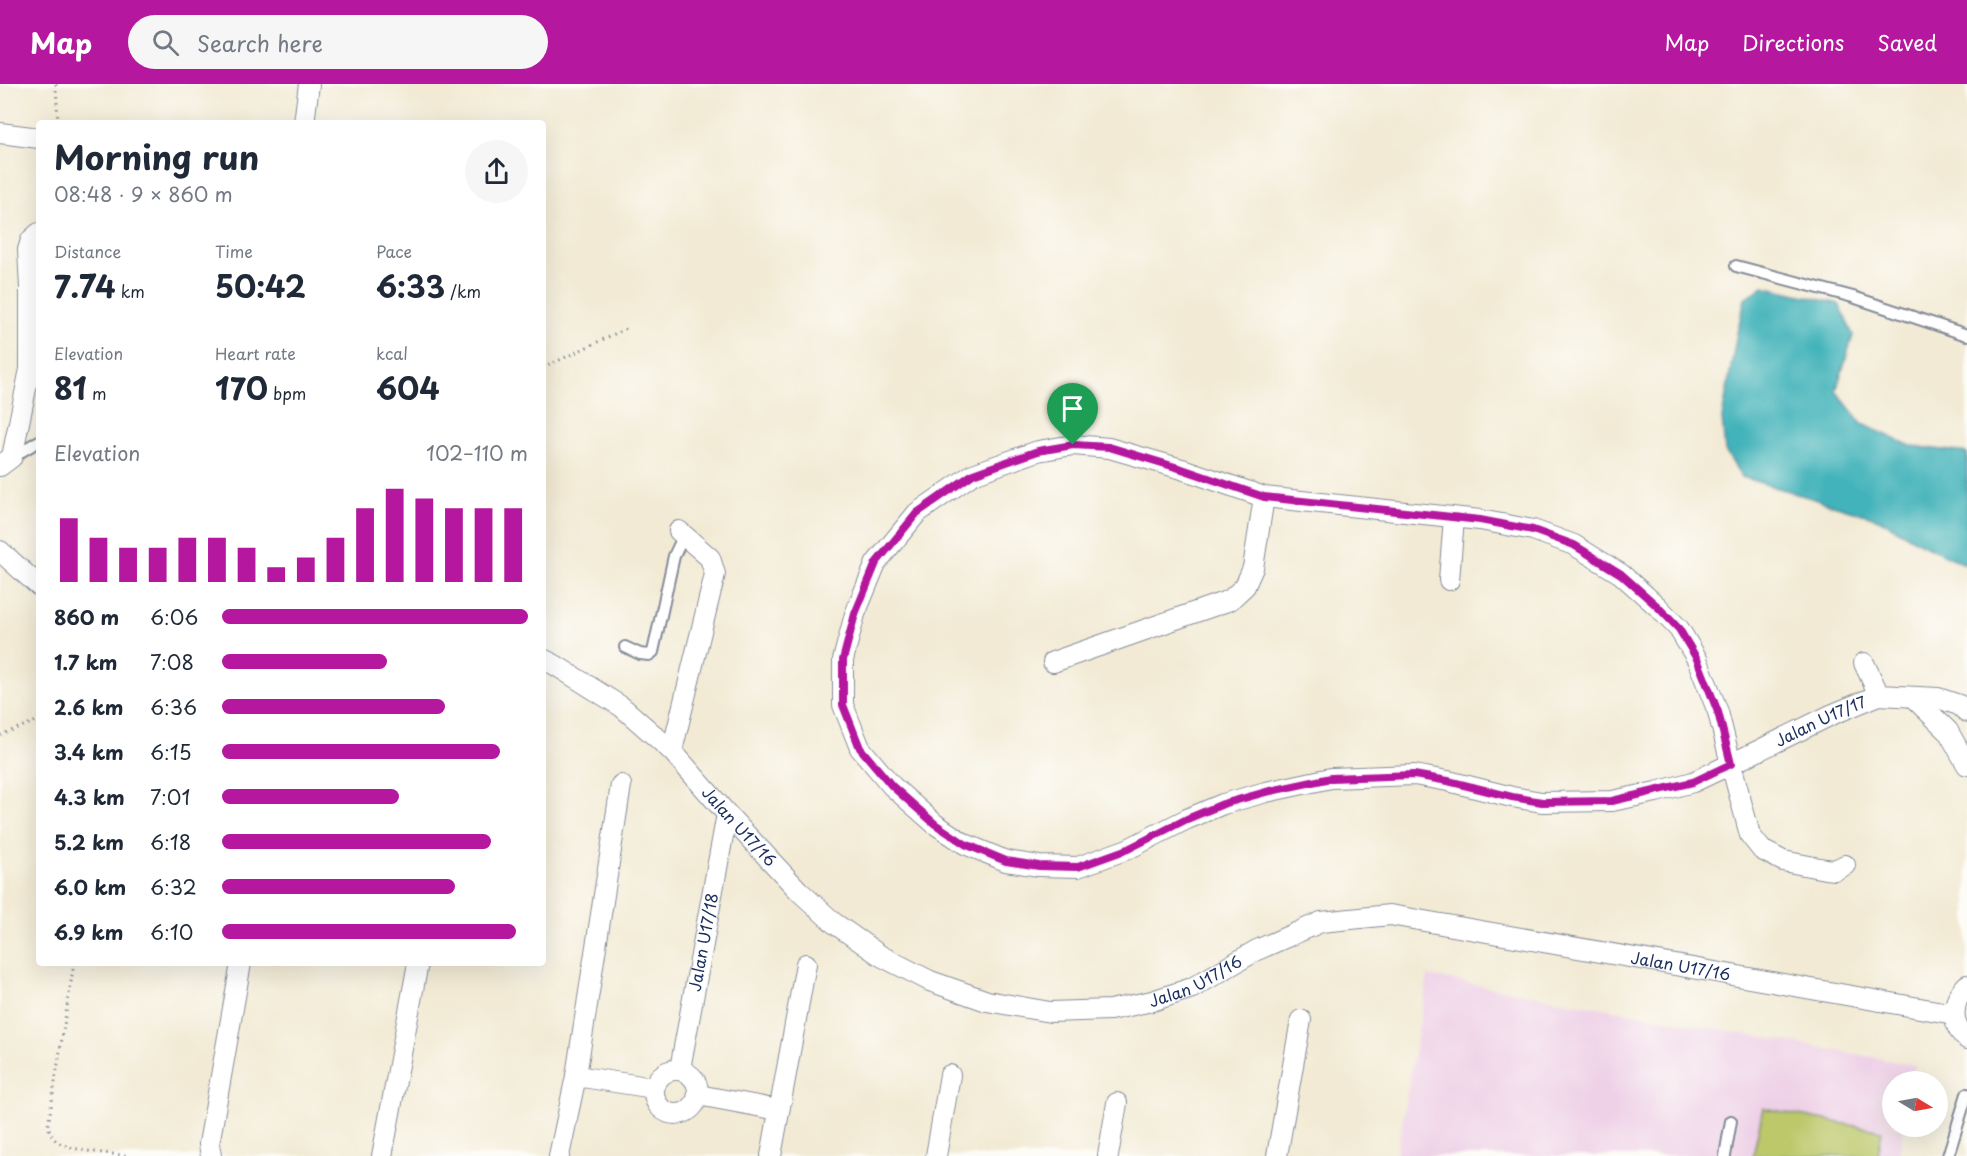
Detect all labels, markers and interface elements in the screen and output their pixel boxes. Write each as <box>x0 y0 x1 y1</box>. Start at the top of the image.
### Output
search box <box>128 15 548 69</box>
text: Map <box>30 21 92 64</box>
icon: search <box>149 26 182 59</box>
text: Search here <box>197 26 323 59</box>
text: Map <box>1664 26 1709 58</box>
text: Directions <box>1742 26 1844 58</box>
text: Saved <box>1877 26 1937 58</box>
text: Morning run <box>54 131 259 181</box>
button: share <box>465 140 528 203</box>
text: 08:48 · 9 × 860 m <box>54 179 233 209</box>
text: Distance <box>54 239 121 263</box>
text: Time <box>215 239 253 263</box>
text: Pace <box>376 239 412 263</box>
text: 7.74 <box>54 263 116 308</box>
text: 50:42 <box>215 263 306 308</box>
text: 6:33 <box>376 263 445 308</box>
text: km <box>116 279 145 303</box>
text: /km <box>445 279 481 303</box>
text: Elevation <box>54 341 123 365</box>
text: Heart rate <box>215 341 296 365</box>
text: kcal <box>376 341 408 365</box>
text: 81 <box>54 365 87 410</box>
text: 170 <box>215 365 268 410</box>
text: 604 <box>376 365 440 410</box>
text: m <box>87 381 106 405</box>
text: bpm <box>268 381 306 405</box>
pin <box>1047 383 1098 445</box>
icon: arrive <box>1056 392 1089 425</box>
text: Elevation <box>54 438 140 468</box>
text: 102–110 m <box>426 438 528 468</box>
text: 860 m <box>54 602 119 632</box>
text: 6:06 <box>150 602 198 632</box>
text: 1.7 km <box>54 647 117 677</box>
text: 7:08 <box>150 647 194 677</box>
street label: Jalan U17/17 <box>1770 689 1870 752</box>
text: 2.6 km <box>54 692 123 722</box>
text: 6:36 <box>150 692 197 722</box>
text: 3.4 km <box>54 737 124 767</box>
text: 6:15 <box>150 737 192 767</box>
street label: Jalan U17/16 <box>697 780 783 871</box>
text: 4.3 km <box>54 782 125 812</box>
text: 7:01 <box>150 782 190 812</box>
text: 5.2 km <box>54 827 124 857</box>
text: 6:18 <box>150 827 191 857</box>
text: 6.0 km <box>54 872 126 902</box>
text: 6:32 <box>150 872 197 902</box>
street label: Jalan U17/18 <box>682 891 723 993</box>
text: 6.9 km <box>54 917 123 947</box>
text: 6:10 <box>150 917 193 947</box>
street label: Jalan U17/16 <box>1629 944 1733 986</box>
street label: Jalan U17/16 <box>1145 948 1246 1012</box>
north arrow <box>1882 1071 1948 1137</box>
map controls <box>1882 1071 1948 1137</box>

